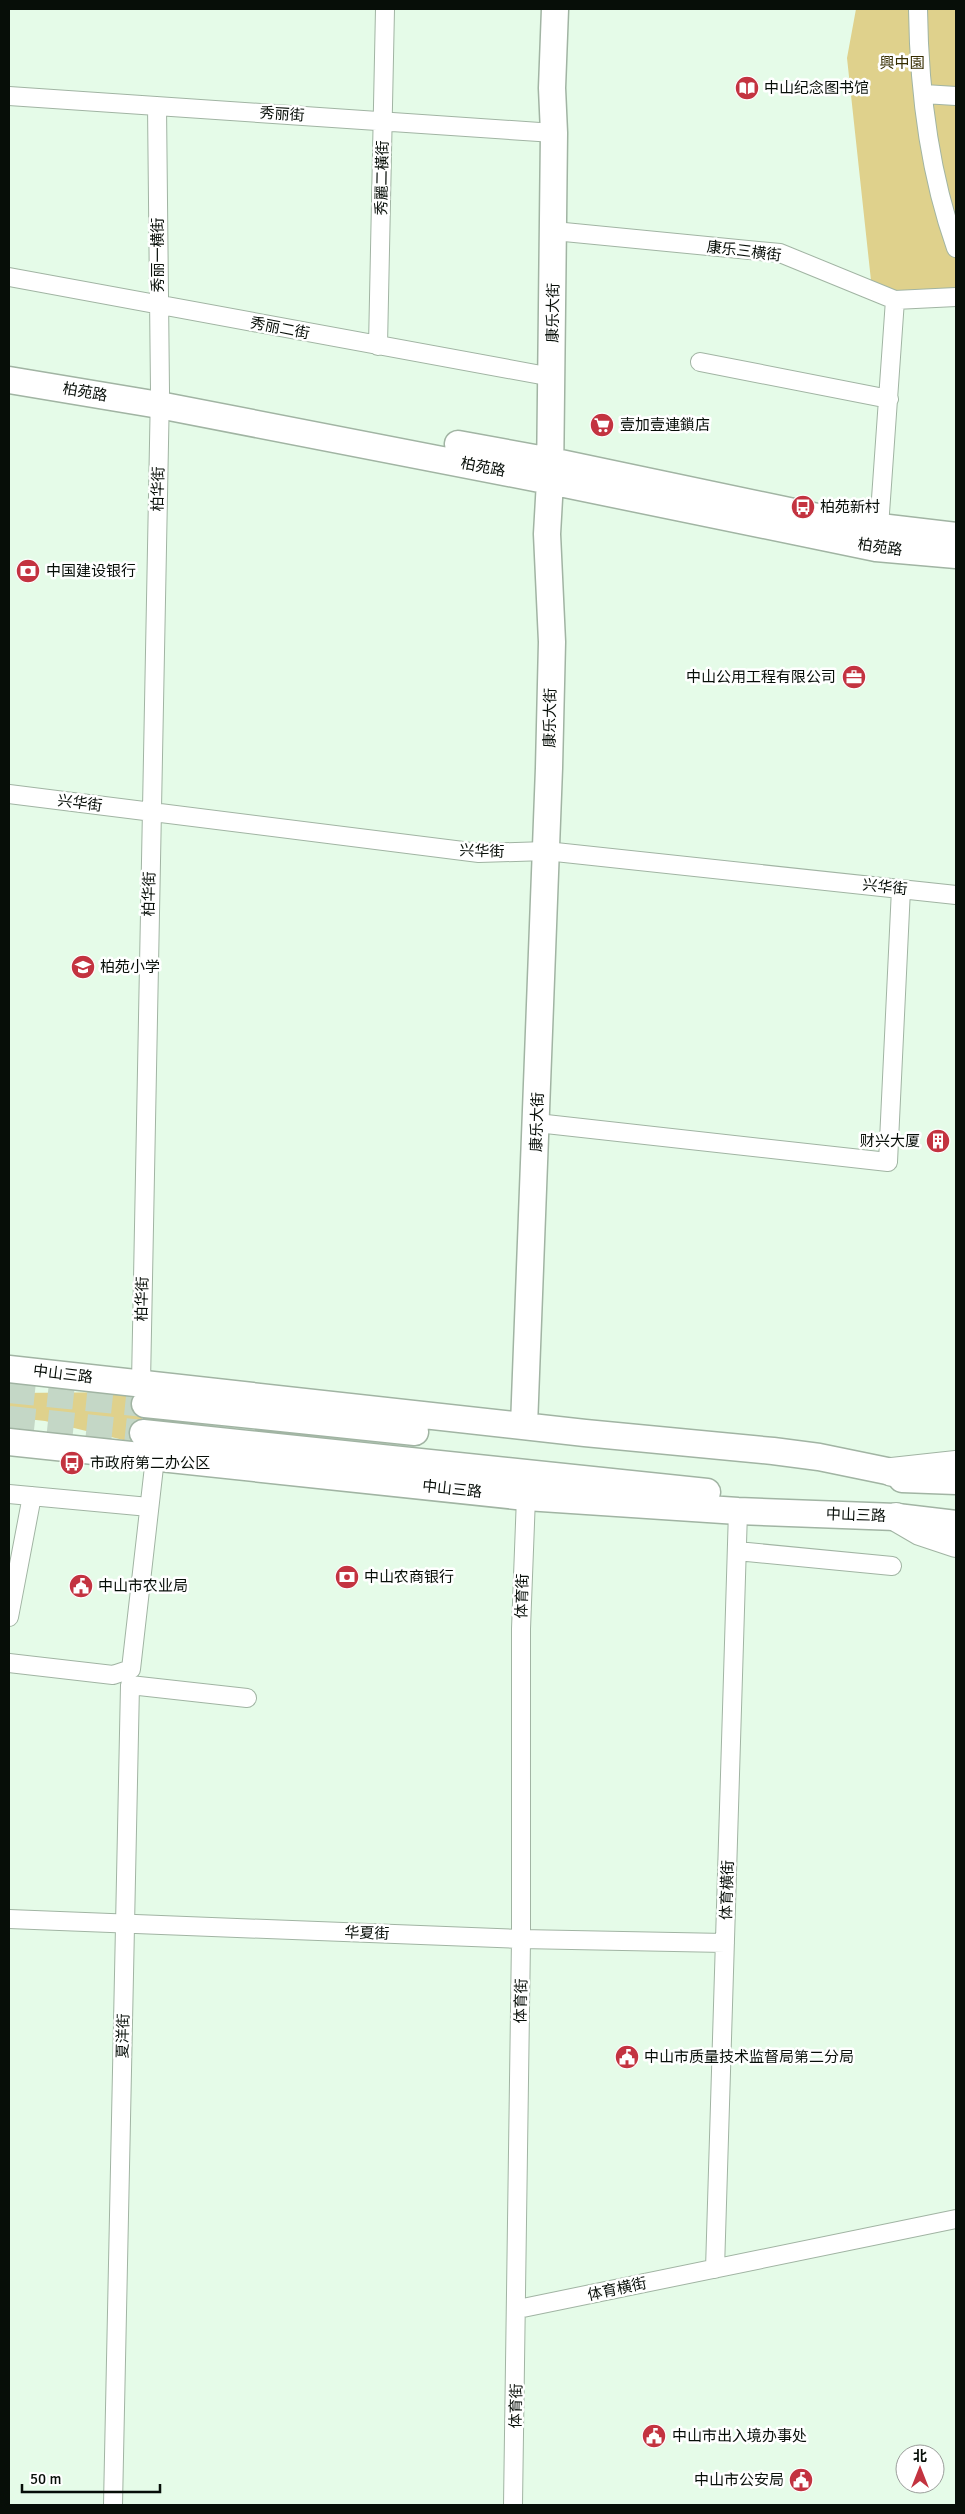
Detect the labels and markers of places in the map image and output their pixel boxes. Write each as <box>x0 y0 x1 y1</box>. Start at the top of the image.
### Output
library icon: 中山纪念图书馆 <box>734 75 760 101</box>
place label: 中山纪念图书馆 <box>764 79 869 97</box>
supermarket icon: 壹加壹連鎖店 <box>589 412 615 438</box>
place label: 壹加壹連鎖店 <box>620 416 710 434</box>
bus stop icon: 柏苑新村 <box>790 494 816 520</box>
place label: 柏苑新村 <box>820 498 880 516</box>
bank icon: 中国建设银行 <box>15 558 41 584</box>
place label: 中国建设银行 <box>46 562 136 580</box>
office icon: 中山公用工程有限公司 <box>841 664 867 690</box>
place label: 中山公用工程有限公司 <box>686 668 836 686</box>
school or university icon: 柏苑小学 <box>70 954 96 980</box>
place label: 柏苑小学 <box>100 958 160 976</box>
building icon: 财兴大厦 <box>925 1128 951 1154</box>
place label: 财兴大厦 <box>860 1132 920 1150</box>
bus stop icon: 市政府第二办公区 <box>59 1450 85 1476</box>
place label: 市政府第二办公区 <box>90 1454 210 1472</box>
bank icon: 中山农商银行 <box>334 1564 360 1590</box>
place label: 中山农商银行 <box>364 1568 454 1586</box>
public building icon: 中山市农业局 <box>68 1573 94 1599</box>
place label: 中山市农业局 <box>98 1577 188 1595</box>
public building icon: 中山市质量技术监督局第二分局 <box>614 2044 640 2070</box>
place label: 中山市质量技术监督局第二分局 <box>644 2048 854 2066</box>
public building icon: 中山市出入境办事处 <box>641 2423 667 2449</box>
place label: 中山市出入境办事处 <box>672 2427 807 2445</box>
public building icon: 中山市公安局 <box>788 2467 814 2493</box>
place label: 中山市公安局 <box>694 2471 784 2489</box>

